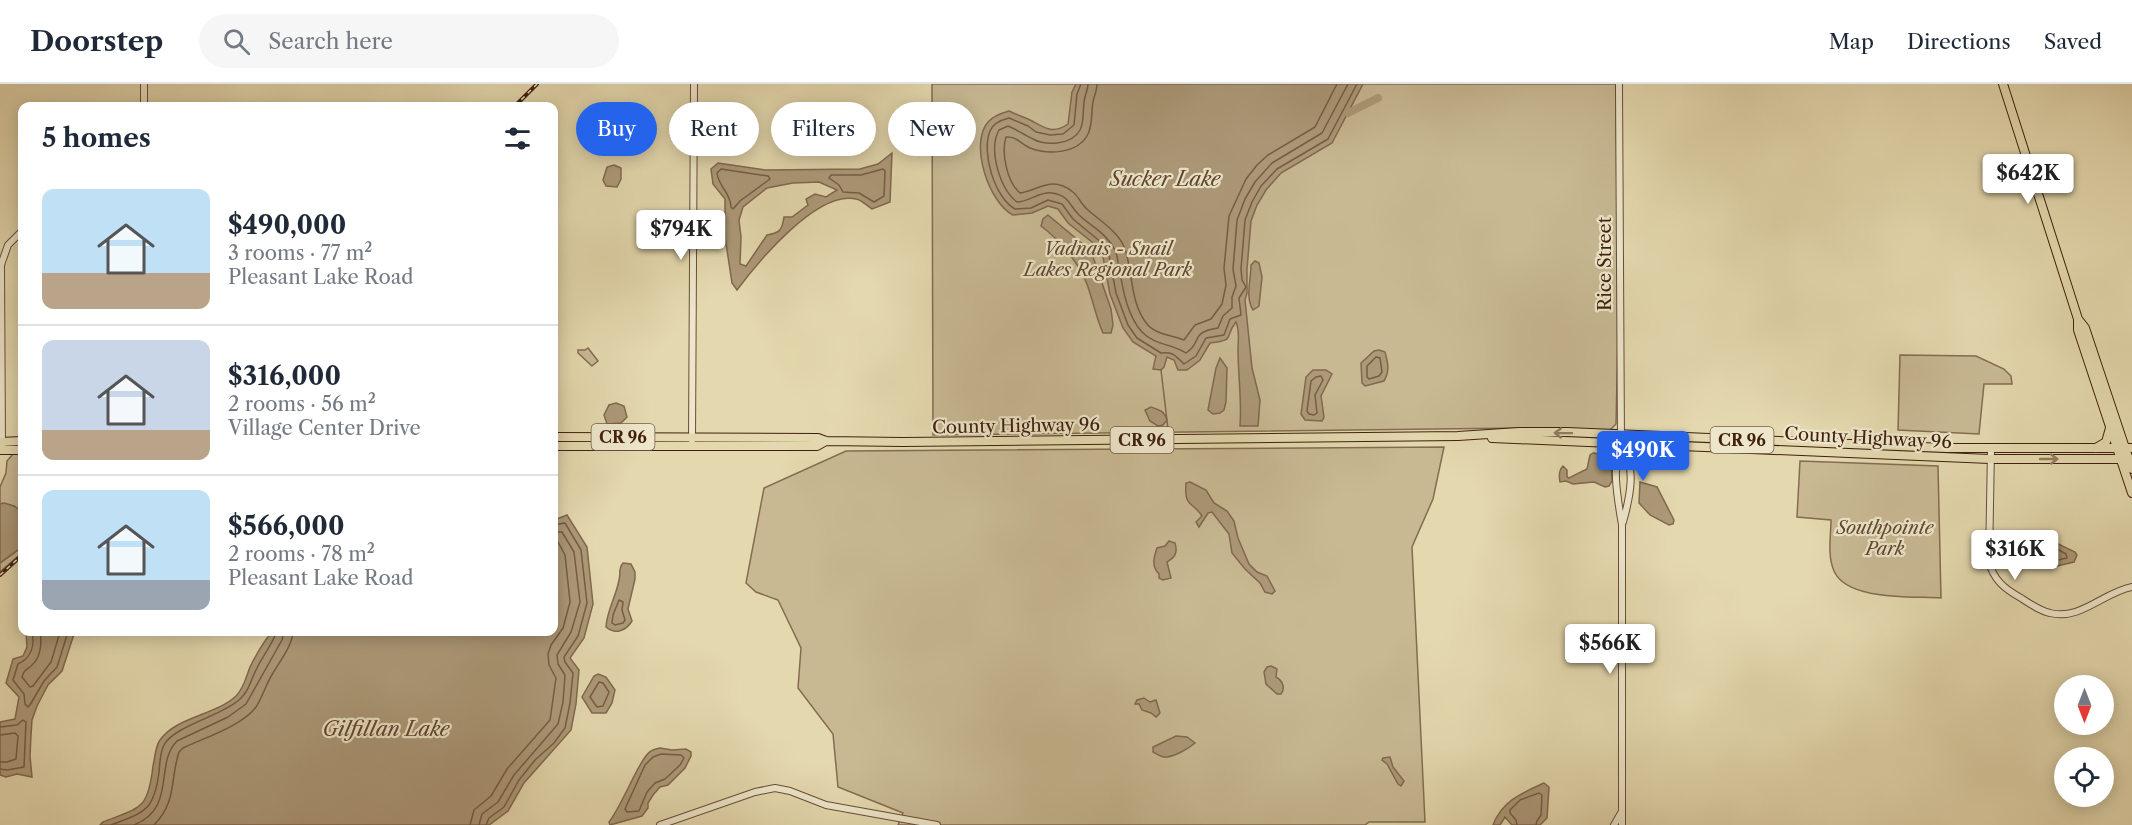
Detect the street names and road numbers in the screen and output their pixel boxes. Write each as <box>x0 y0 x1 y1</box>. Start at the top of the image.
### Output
street label: Rice Street <box>1594 216 1616 311</box>
street label: County Highway 96 <box>932 414 1100 438</box>
street label: County Highway 96 <box>1784 423 1952 453</box>
road number: CR 96 <box>592 424 654 450</box>
road number: CR 96 <box>1110 427 1174 453</box>
road number: CR 96 <box>1710 427 1774 453</box>

